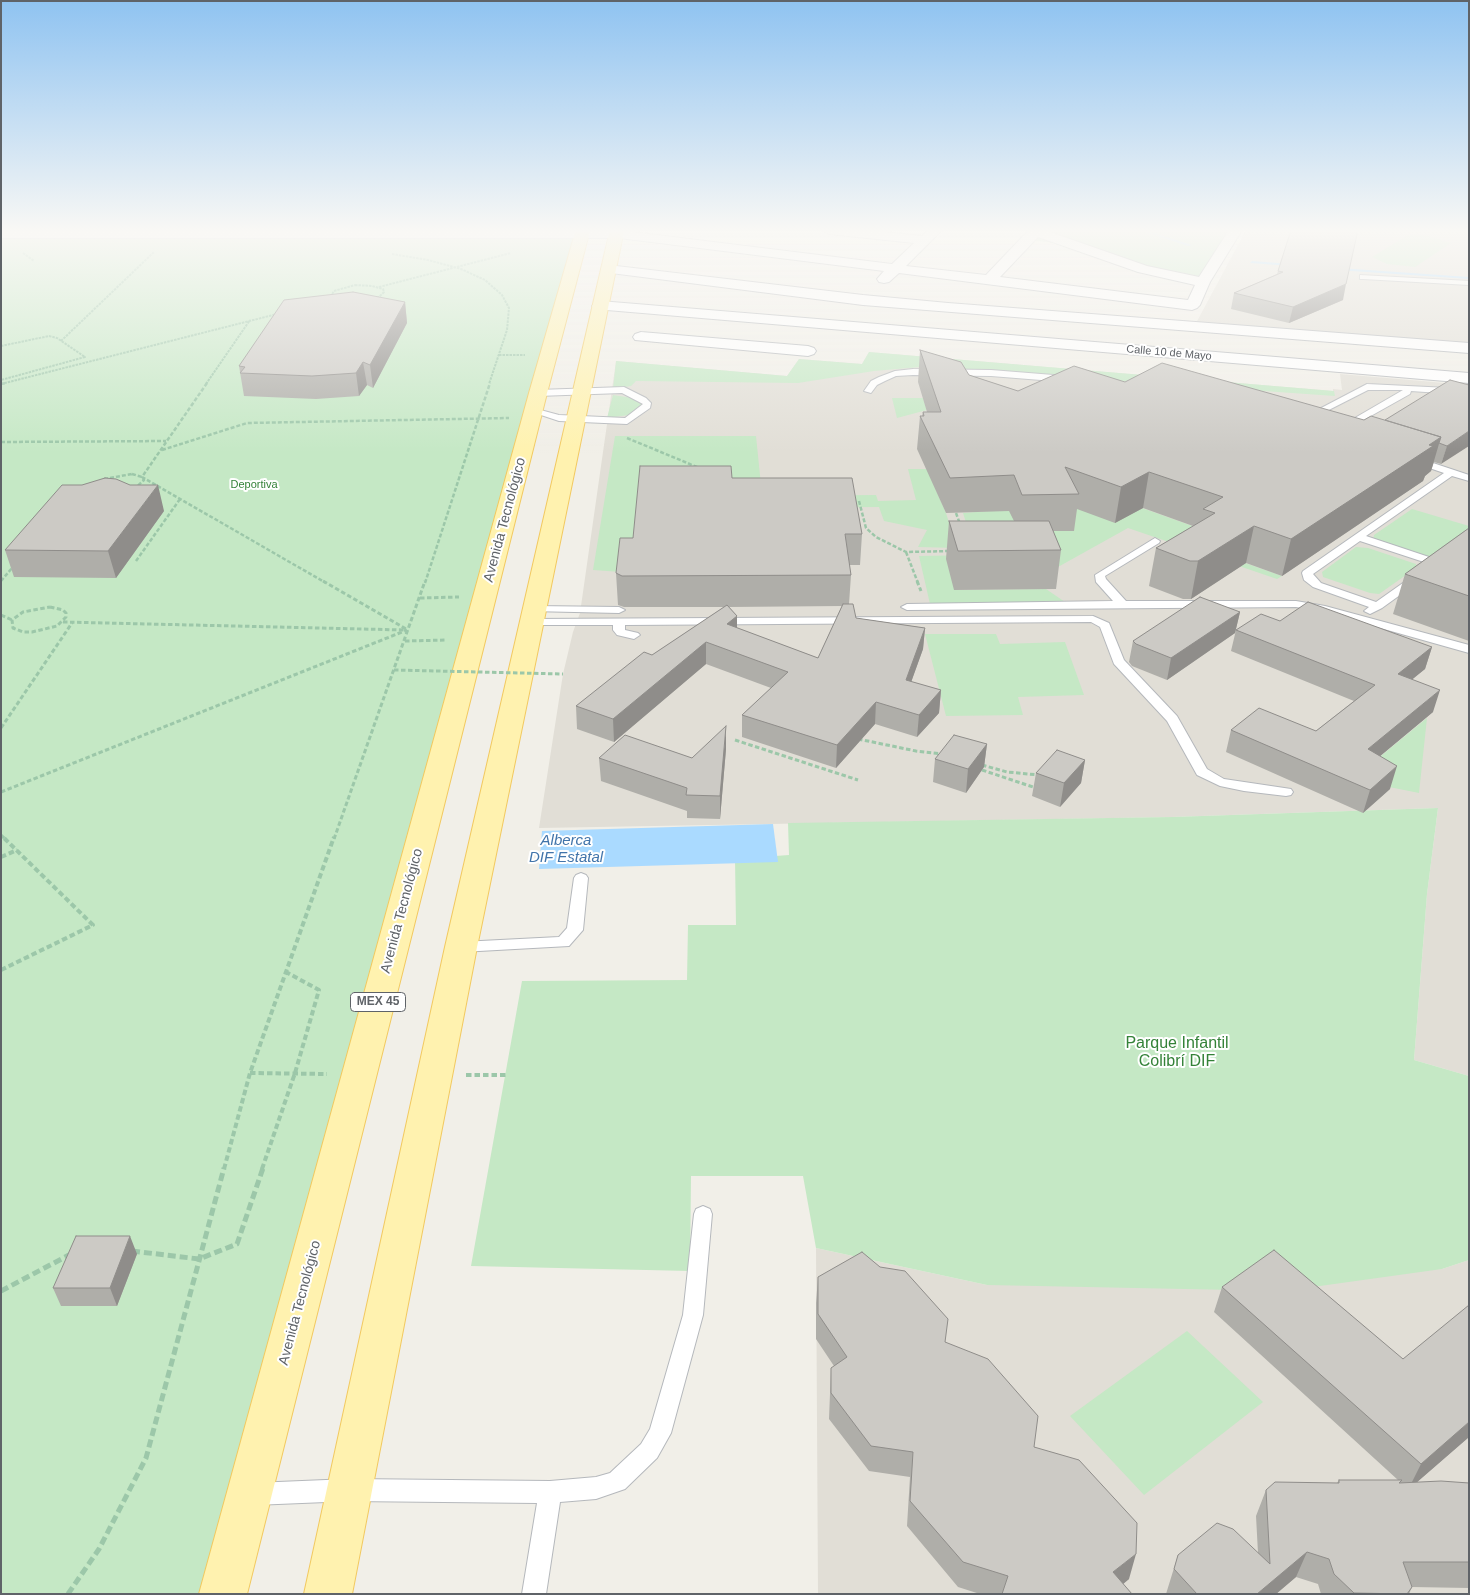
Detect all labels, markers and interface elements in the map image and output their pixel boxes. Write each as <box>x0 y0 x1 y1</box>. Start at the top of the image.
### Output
street label: Calle 10 de Mayo <box>1126 343 1212 363</box>
street label: Avenida Tecnológico <box>480 456 530 584</box>
park label: Deportiva <box>230 478 278 492</box>
water label: Alberca DIF Estatal <box>529 832 603 867</box>
street label: Avenida Tecnológico <box>377 847 427 975</box>
road number: MEX 45 <box>350 992 406 1012</box>
park label: Parque Infantil Colibrí DIF <box>1125 1034 1229 1072</box>
street label: Avenida Tecnológico <box>275 1239 325 1367</box>

